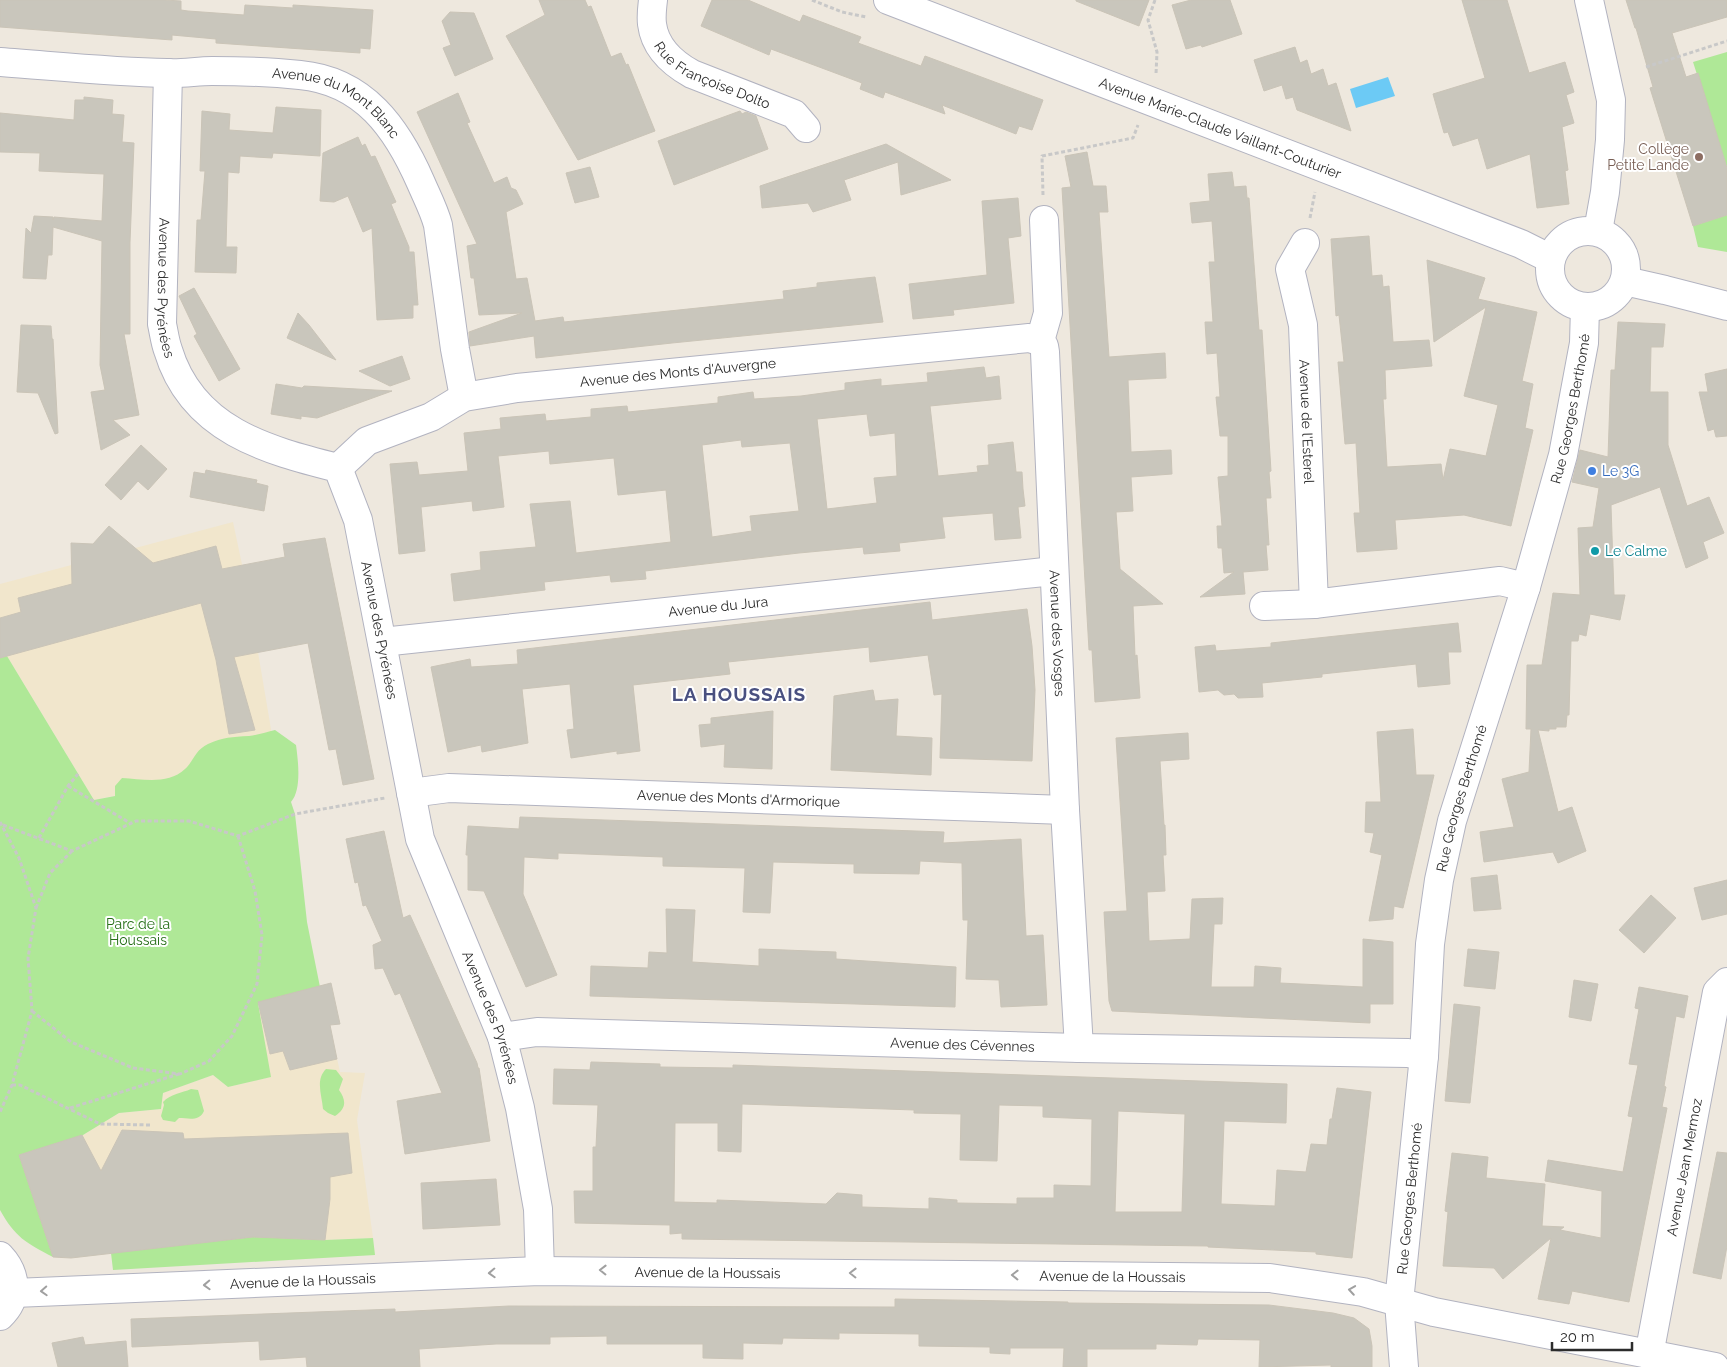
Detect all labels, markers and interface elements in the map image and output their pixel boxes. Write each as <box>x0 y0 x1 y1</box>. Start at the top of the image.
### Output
street label: Rue Françoise Dolto <box>651 39 773 112</box>
street label: Avenue du Mont Blanc <box>272 65 403 142</box>
street label: Avenue Marie-Claude Vaillant-Couturier <box>1097 74 1344 182</box>
place label: Collège Petite Lande <box>1607 141 1689 173</box>
marker: Collège Petite Lande <box>1693 151 1705 163</box>
street label: Avenue des Pyrénées <box>154 217 178 360</box>
street label: Rue Georges Berthomé <box>1547 334 1592 485</box>
street label: Avenue des Monts d'Auvergne <box>579 355 777 390</box>
street label: Avenue de l'Esterel <box>1296 359 1317 484</box>
place label: Le 3G <box>1602 463 1639 479</box>
marker: Le 3G <box>1586 465 1598 477</box>
place label: Le Calme <box>1605 543 1667 559</box>
marker: Le Calme <box>1589 545 1601 557</box>
street label: Avenue des Pyrénées <box>358 560 401 701</box>
street label: Avenue des Vosges <box>1047 570 1068 697</box>
street label: Avenue du Jura <box>667 593 769 620</box>
district label: LA HOUSSAIS <box>672 683 806 705</box>
street label: Rue Georges Berthomé <box>1433 723 1490 873</box>
street label: Avenue des Monts d'Armorique <box>637 787 840 810</box>
park label: Parc de la Houssais <box>106 916 170 948</box>
street label: Avenue des Pyrénées <box>459 949 522 1086</box>
street label: Avenue des Cévennes <box>890 1034 1035 1055</box>
street label: Avenue Jean Mermoz <box>1663 1097 1705 1237</box>
street label: Rue Georges Berthomé <box>1394 1122 1425 1275</box>
street label: Avenue de la Houssais <box>634 1264 781 1281</box>
one-way arrow <box>599 1265 606 1275</box>
one-way arrow <box>487 1267 495 1278</box>
one-way arrow <box>849 1268 856 1278</box>
street label: Avenue de la Houssais <box>1039 1268 1186 1285</box>
street label: Avenue de la Houssais <box>229 1270 376 1292</box>
one-way arrow <box>1011 1270 1019 1280</box>
one-way arrow <box>203 1279 211 1290</box>
one-way arrow <box>40 1286 48 1297</box>
one-way arrow <box>1347 1286 1356 1296</box>
scale bar <box>1552 1320 1632 1352</box>
text: 20 m <box>1560 1328 1595 1346</box>

